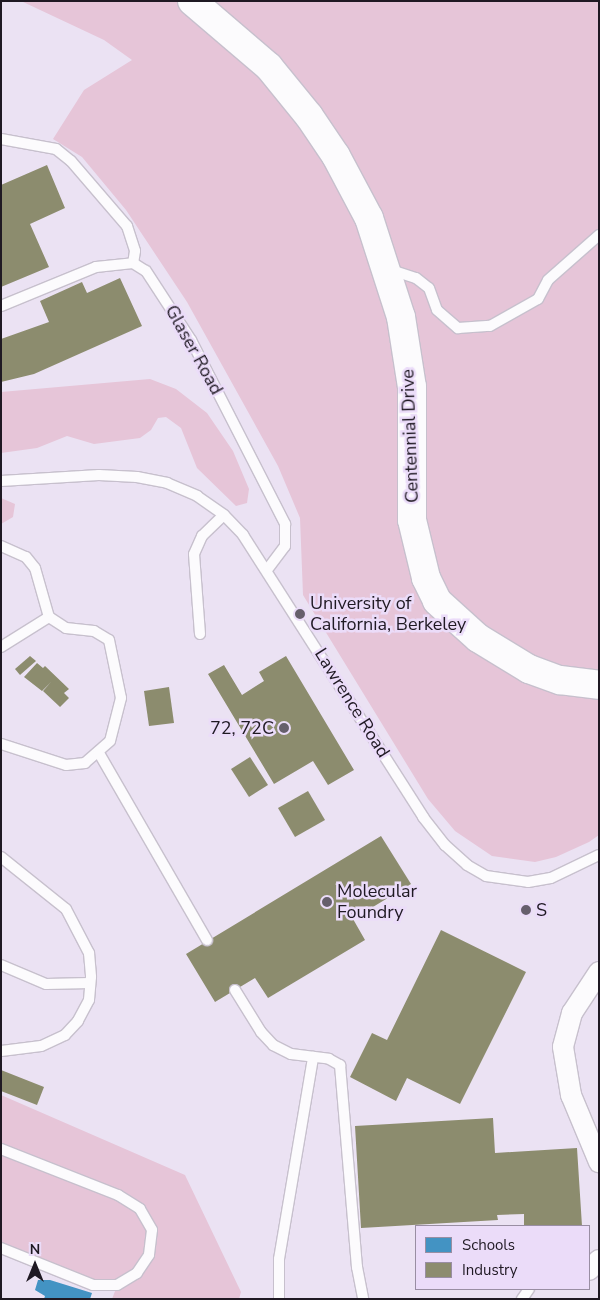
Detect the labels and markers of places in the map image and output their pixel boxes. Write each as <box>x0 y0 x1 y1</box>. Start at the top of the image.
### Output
place label: University of California, Berkeley <box>310 593 466 636</box>
marker: University of California, Berkeley <box>294 608 306 620</box>
place label: 72, 72C <box>210 717 274 739</box>
marker: 72, 72C <box>278 722 290 734</box>
place label: Molecular Foundry <box>337 881 417 924</box>
marker: Molecular Foundry <box>321 896 333 908</box>
place label: S <box>536 899 547 921</box>
marker: S <box>520 904 532 916</box>

